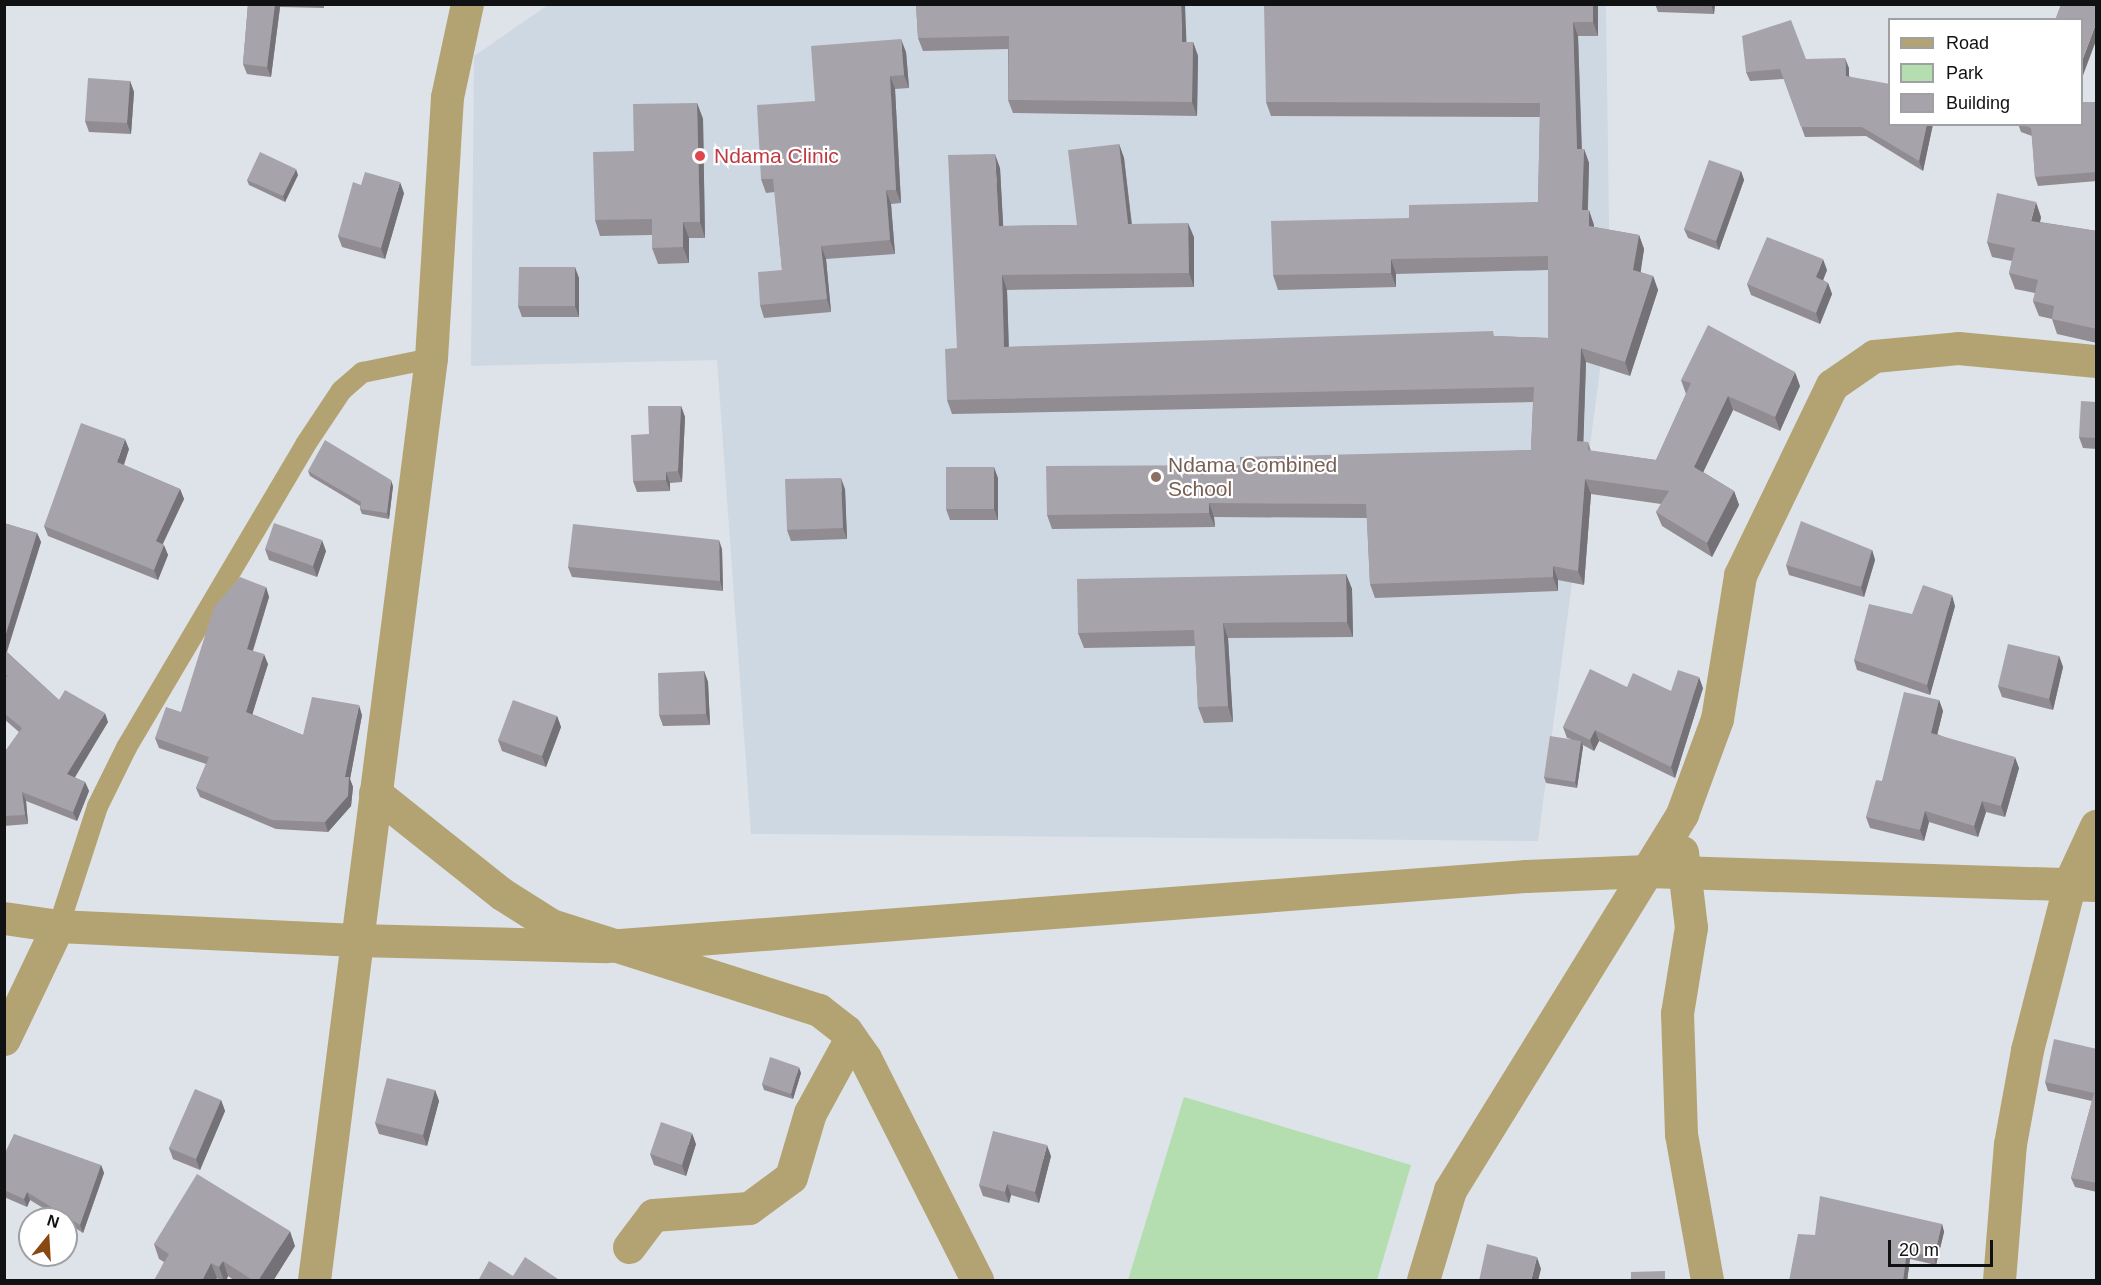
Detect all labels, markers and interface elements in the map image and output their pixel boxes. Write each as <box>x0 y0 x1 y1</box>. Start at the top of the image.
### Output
legend <box>1888 18 2083 126</box>
text: Road <box>1946 33 1989 53</box>
text: Park <box>1946 63 1983 83</box>
text: Building <box>1946 93 2010 113</box>
place label: Ndama Clinic <box>714 143 839 169</box>
marker: Ndama Clinic <box>691 147 709 165</box>
place label: Ndama Combined School <box>1168 452 1337 502</box>
marker: Ndama Combined School <box>1149 470 1163 484</box>
north arrow <box>18 1207 78 1267</box>
text: N <box>45 1211 61 1231</box>
scale bar <box>1891 1228 1996 1266</box>
text: 20 m <box>1899 1240 1939 1260</box>

